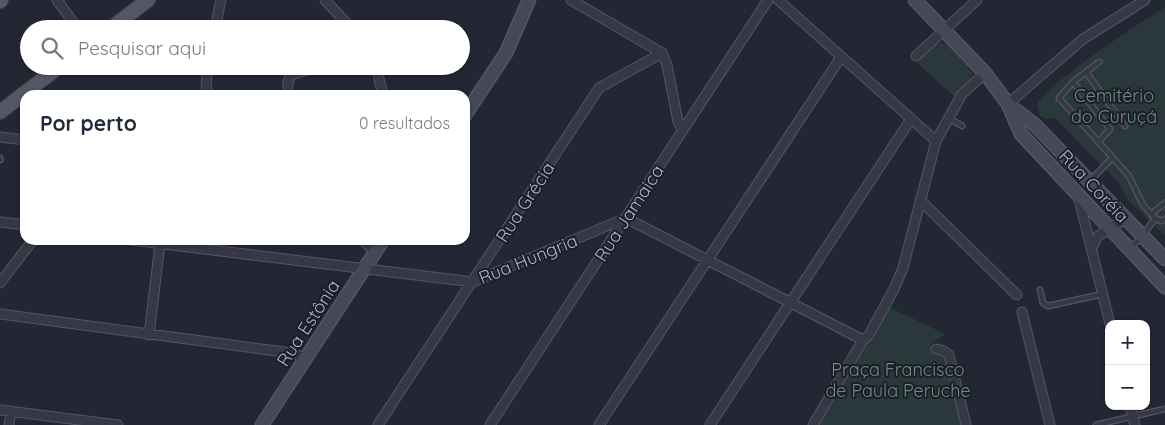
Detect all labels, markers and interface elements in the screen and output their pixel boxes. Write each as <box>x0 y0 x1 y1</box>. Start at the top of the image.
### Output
search box <box>20 20 470 75</box>
icon: search <box>38 34 66 62</box>
text: Pesquisar aqui <box>78 36 206 60</box>
park label: Cemitério do Curuçá <box>1071 84 1157 128</box>
text: Por perto <box>40 110 137 136</box>
text: 0 resultados <box>359 113 450 133</box>
street label: Rua Coréia <box>1054 144 1134 228</box>
street label: Rua Grécia <box>491 157 559 247</box>
street label: Rua Jamaica <box>589 160 669 266</box>
street label: Rua Hungria <box>475 229 581 289</box>
street label: Rua Estônia <box>271 275 345 371</box>
map controls <box>1105 320 1150 410</box>
button: + <box>1105 320 1150 365</box>
park label: Praça Francisco de Paula Peruche <box>825 358 971 402</box>
button: − <box>1105 365 1150 410</box>

